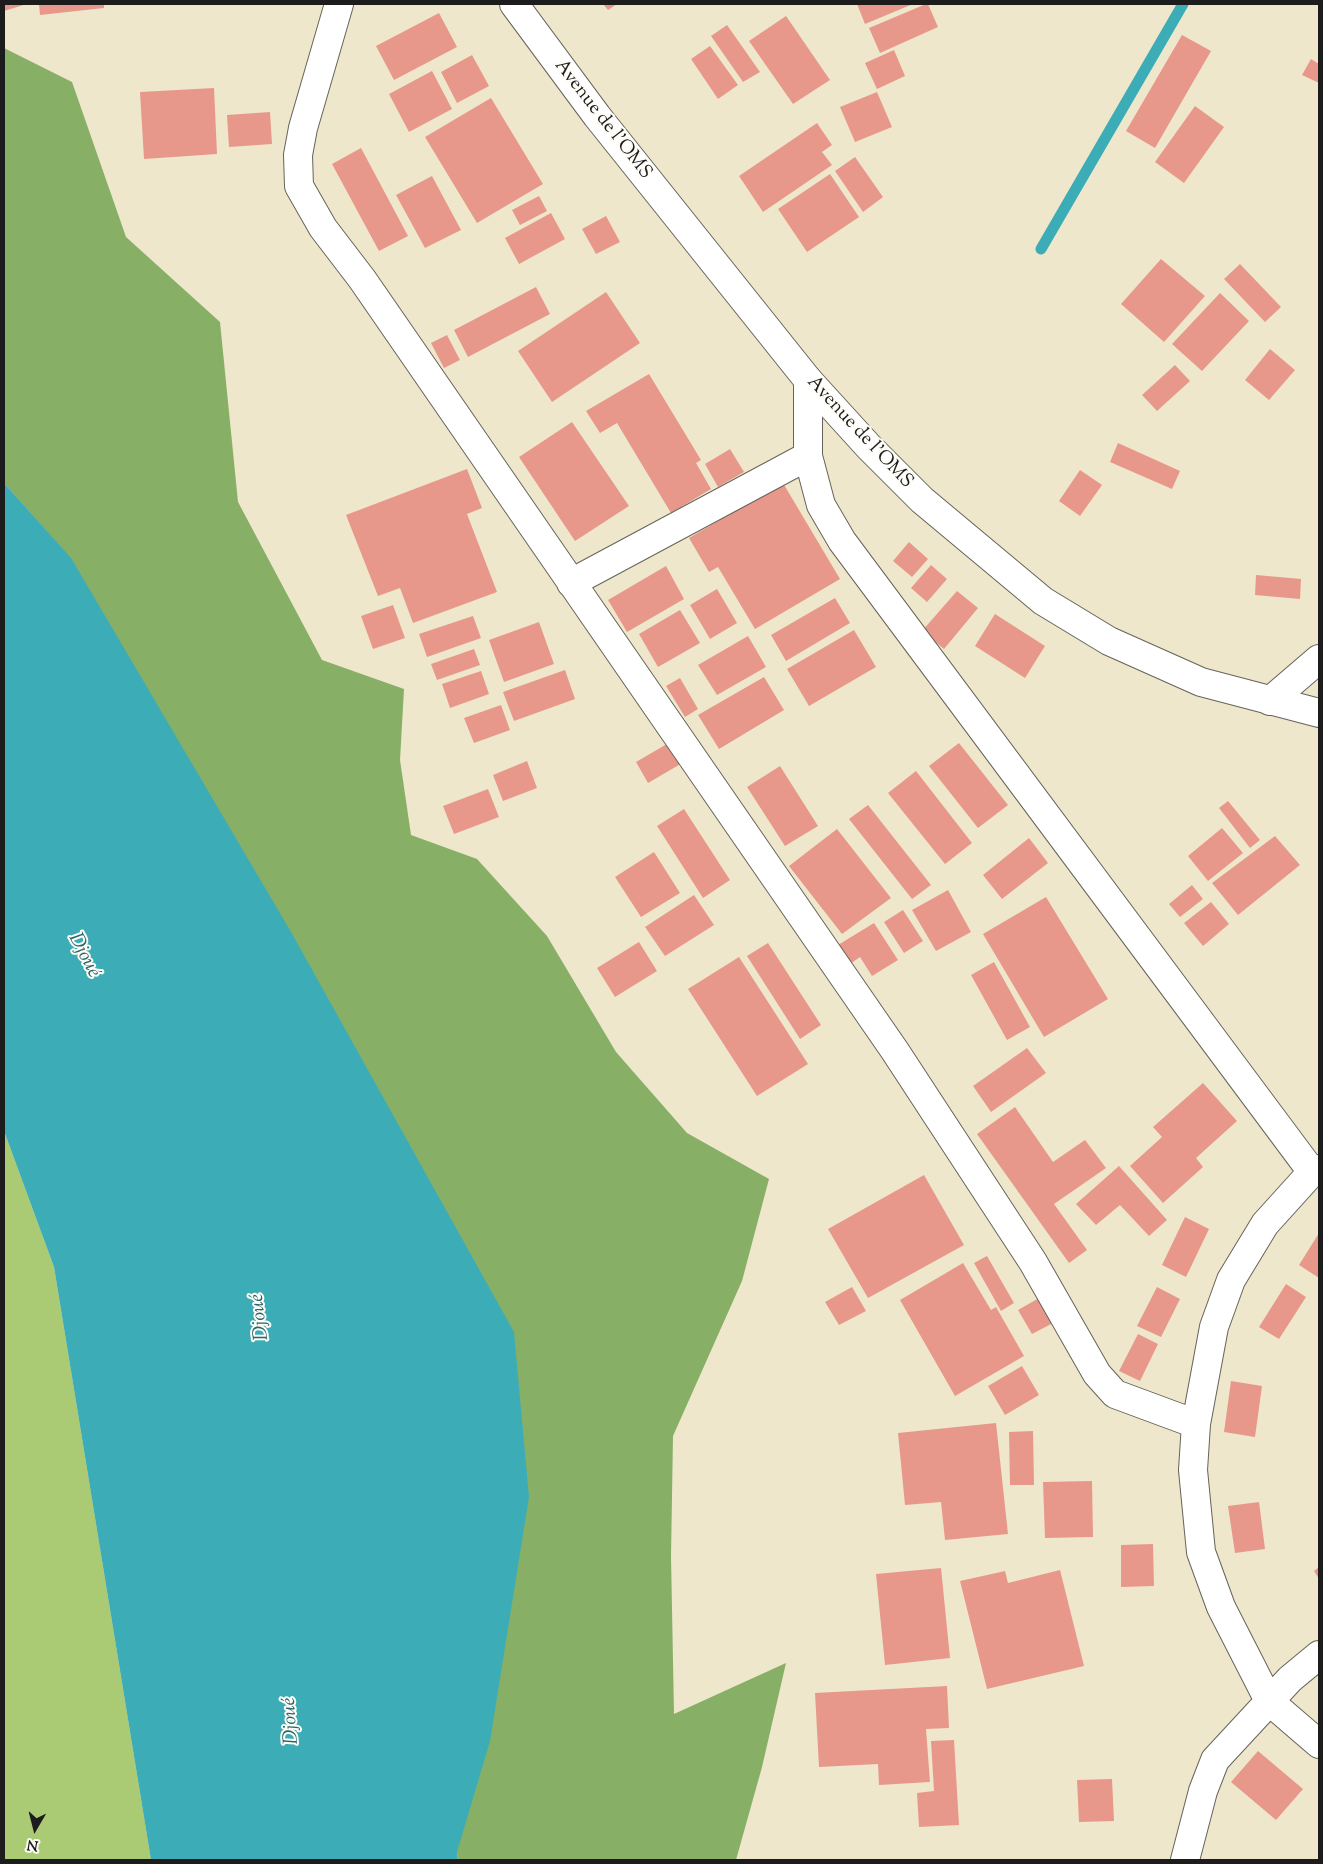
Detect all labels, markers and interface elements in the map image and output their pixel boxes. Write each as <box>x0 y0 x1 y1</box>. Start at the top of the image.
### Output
street label: Avenue de l'OMS <box>548 56 656 184</box>
street label: Avenue de l'OMS <box>801 372 917 494</box>
water label: Djoué <box>61 930 105 982</box>
water label: Djoué <box>246 1292 276 1342</box>
water label: Djoué <box>278 1697 306 1745</box>
north arrow <box>10 1804 60 1854</box>
text: N <box>26 1833 40 1855</box>

